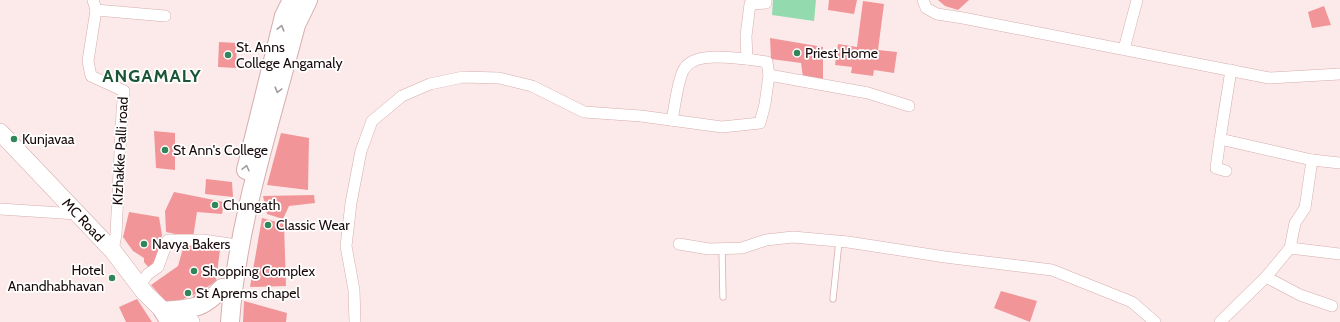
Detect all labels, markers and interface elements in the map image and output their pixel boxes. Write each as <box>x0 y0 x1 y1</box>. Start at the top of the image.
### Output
one-way arrow <box>276 25 285 32</box>
place label: St. Anns College Angamaly <box>236 38 343 72</box>
place label: Priest Home <box>805 44 878 62</box>
marker: Priest Home <box>792 48 802 58</box>
marker: St. Anns College Angamaly <box>223 50 233 60</box>
district label: ANGAMALY <box>102 65 202 87</box>
one-way arrow <box>274 86 283 93</box>
street label: KIzhakke Palli road <box>108 96 132 206</box>
place label: Kunjavaa <box>22 130 75 148</box>
marker: Kunjavaa <box>9 134 19 144</box>
place label: St Ann's College <box>173 141 268 159</box>
marker: St Ann's College <box>160 145 170 155</box>
one-way arrow <box>242 164 250 171</box>
street label: MC Road <box>58 194 108 245</box>
place label: Chungath <box>223 196 280 214</box>
marker: Chungath <box>210 200 220 210</box>
place label: Classic Wear <box>276 216 350 234</box>
marker: Classic Wear <box>263 220 273 230</box>
place label: Navya Bakers <box>152 235 231 253</box>
marker: Navya Bakers <box>139 239 149 249</box>
place label: Hotel Anandhabhavan <box>8 261 105 295</box>
place label: Shopping Complex <box>202 262 315 280</box>
marker: Shopping Complex <box>189 266 199 276</box>
marker: Hotel Anandhabhavan <box>107 273 117 283</box>
place label: St Aprems chapel <box>196 284 301 302</box>
marker: St Aprems chapel <box>183 288 193 298</box>

